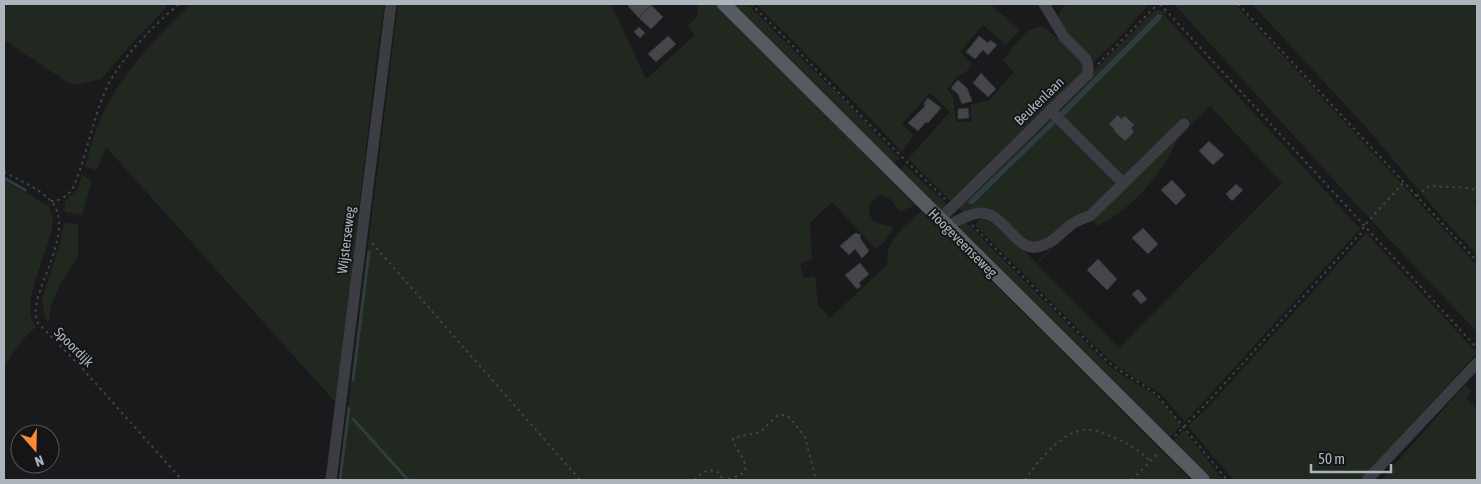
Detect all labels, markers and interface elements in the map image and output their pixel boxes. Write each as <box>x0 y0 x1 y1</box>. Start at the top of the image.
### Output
street label: Beukenlaan <box>1011 74 1067 128</box>
street label: Wijsterseweg <box>334 205 358 275</box>
street label: Hoogeveenseweg <box>926 206 1000 280</box>
street label: Spoordijk <box>51 324 97 370</box>
north arrow <box>10 424 60 474</box>
scale bar <box>1311 442 1391 474</box>
text: 50 m <box>1318 450 1345 467</box>
text: N <box>33 452 46 470</box>

